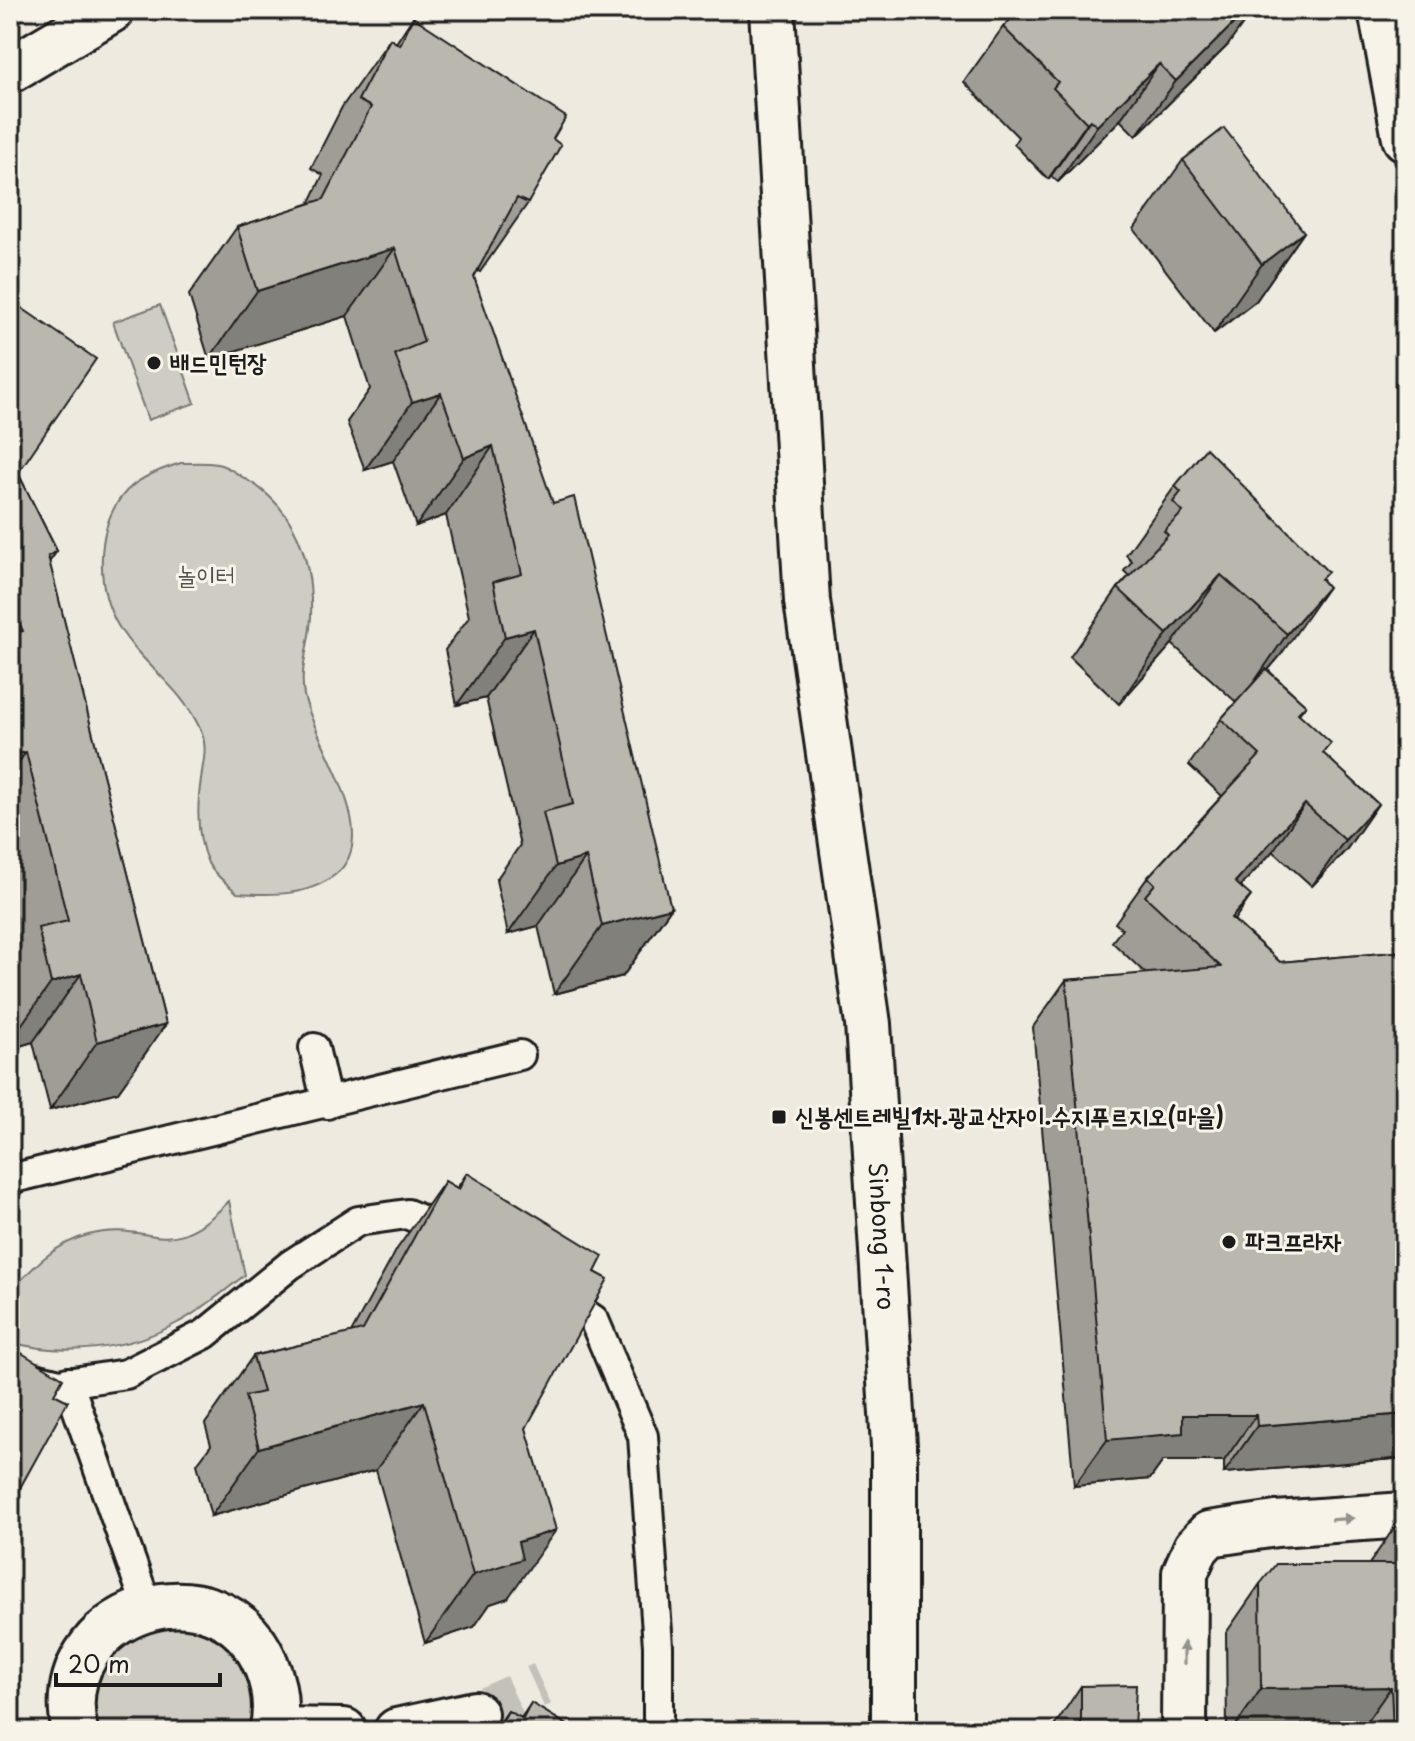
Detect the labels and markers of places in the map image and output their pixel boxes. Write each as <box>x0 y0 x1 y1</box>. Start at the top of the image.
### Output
place label: 배드민턴장 <box>170 343 267 379</box>
marker: 배드민턴장 <box>145 354 163 372</box>
place label: 신봉센트레빌1차.광교산자이.수지푸르지오(마을) <box>795 1097 1224 1133</box>
marker: 신봉센트레빌1차.광교산자이.수지푸르지오(마을) <box>770 1108 788 1126</box>
place label: 파크프라자 <box>1245 1222 1342 1258</box>
marker: 파크프라자 <box>1220 1233 1238 1251</box>

